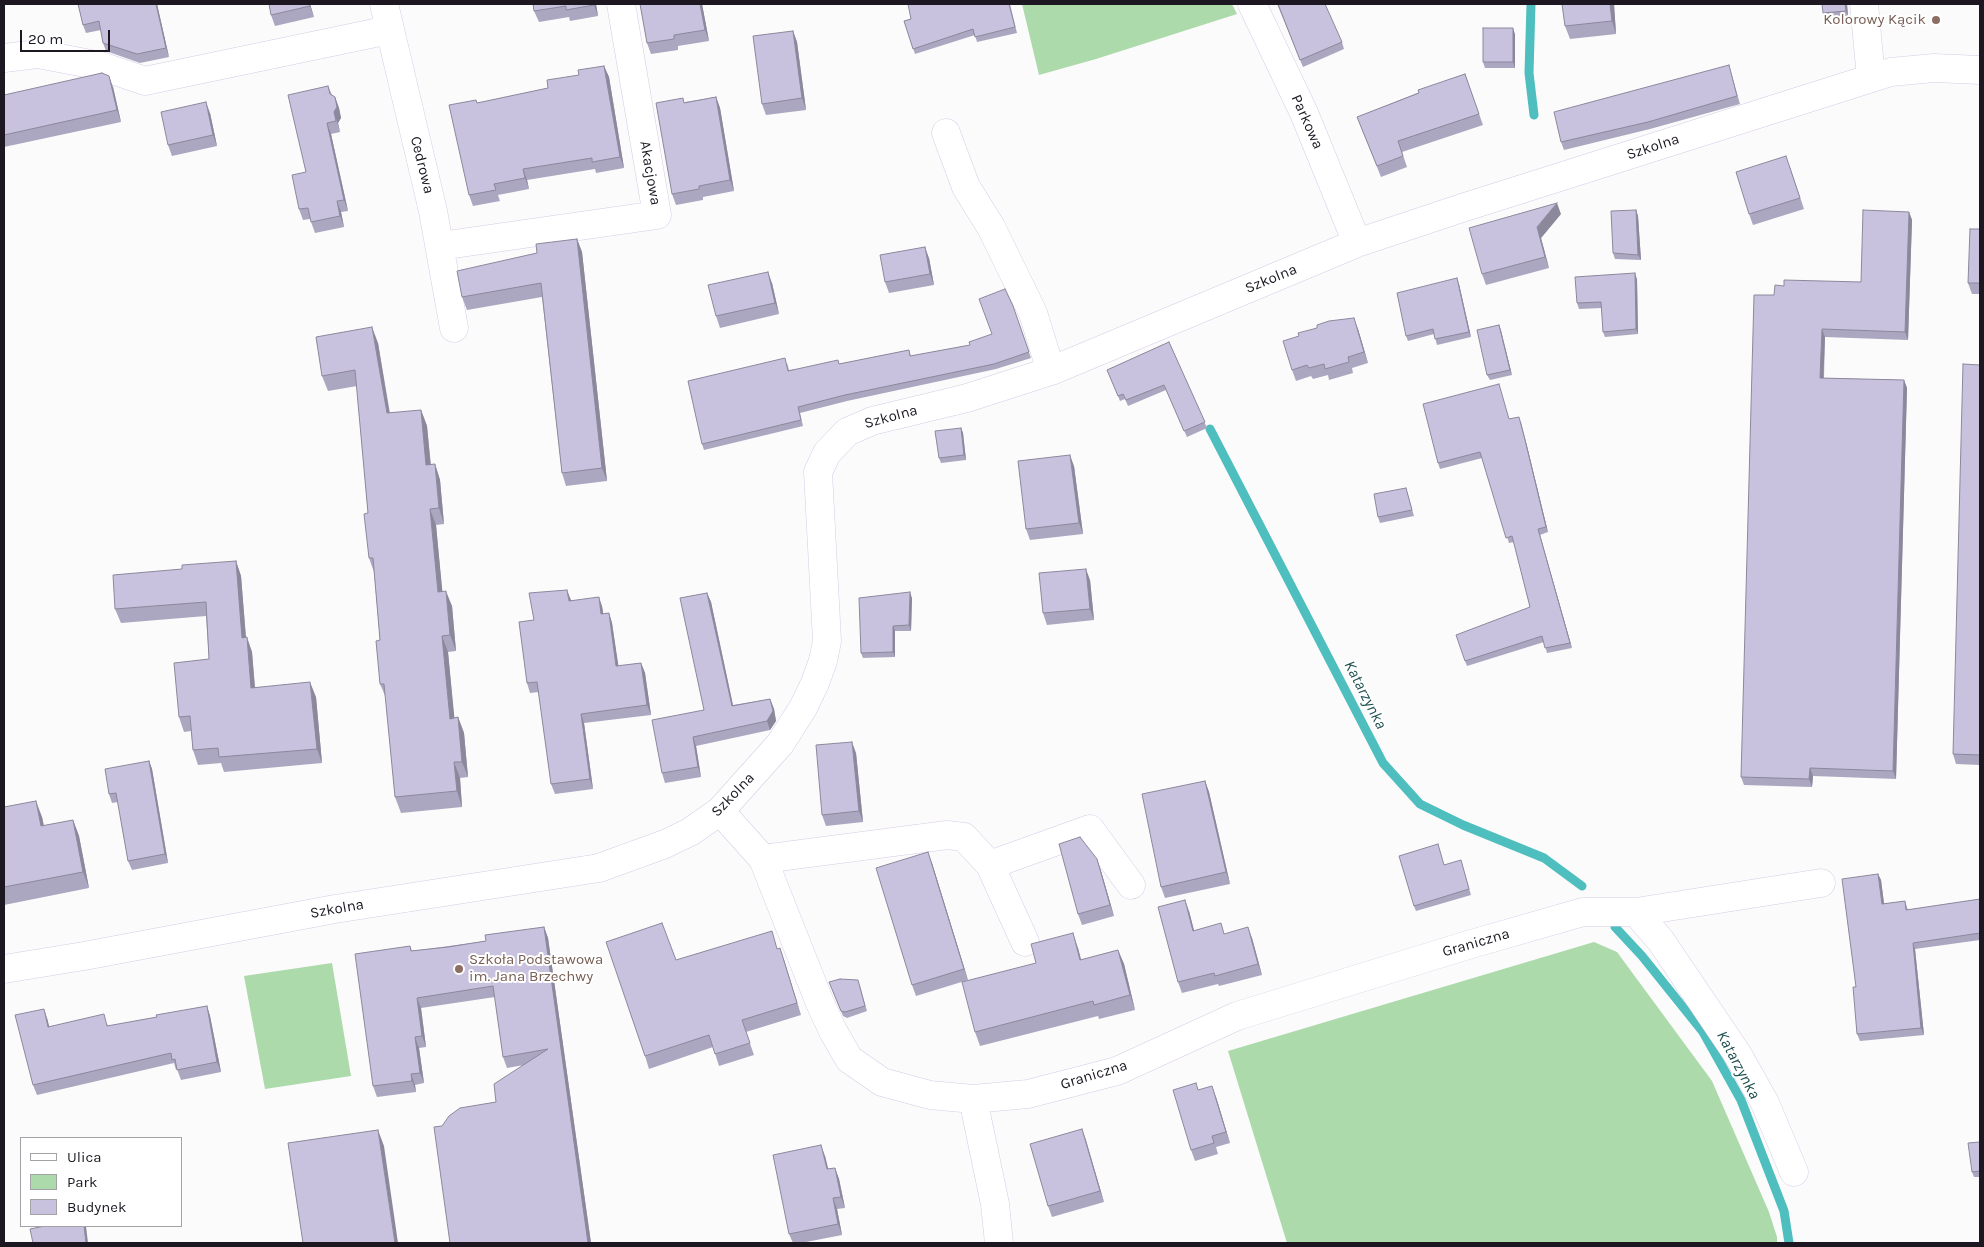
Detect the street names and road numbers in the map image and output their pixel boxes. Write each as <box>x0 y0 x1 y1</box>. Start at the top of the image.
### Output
street label: Parkowa <box>1287 92 1327 152</box>
street label: Szkolna <box>1624 130 1682 164</box>
street label: Cedrowa <box>406 134 438 196</box>
street label: Akacjowa <box>635 139 665 207</box>
street label: Szkolna <box>1242 260 1300 298</box>
street label: Szkolna <box>862 401 920 433</box>
street label: Szkolna <box>708 769 758 821</box>
street label: Szkolna <box>309 895 365 923</box>
street label: Graniczna <box>1440 925 1512 961</box>
street label: Graniczna <box>1058 1056 1130 1094</box>

